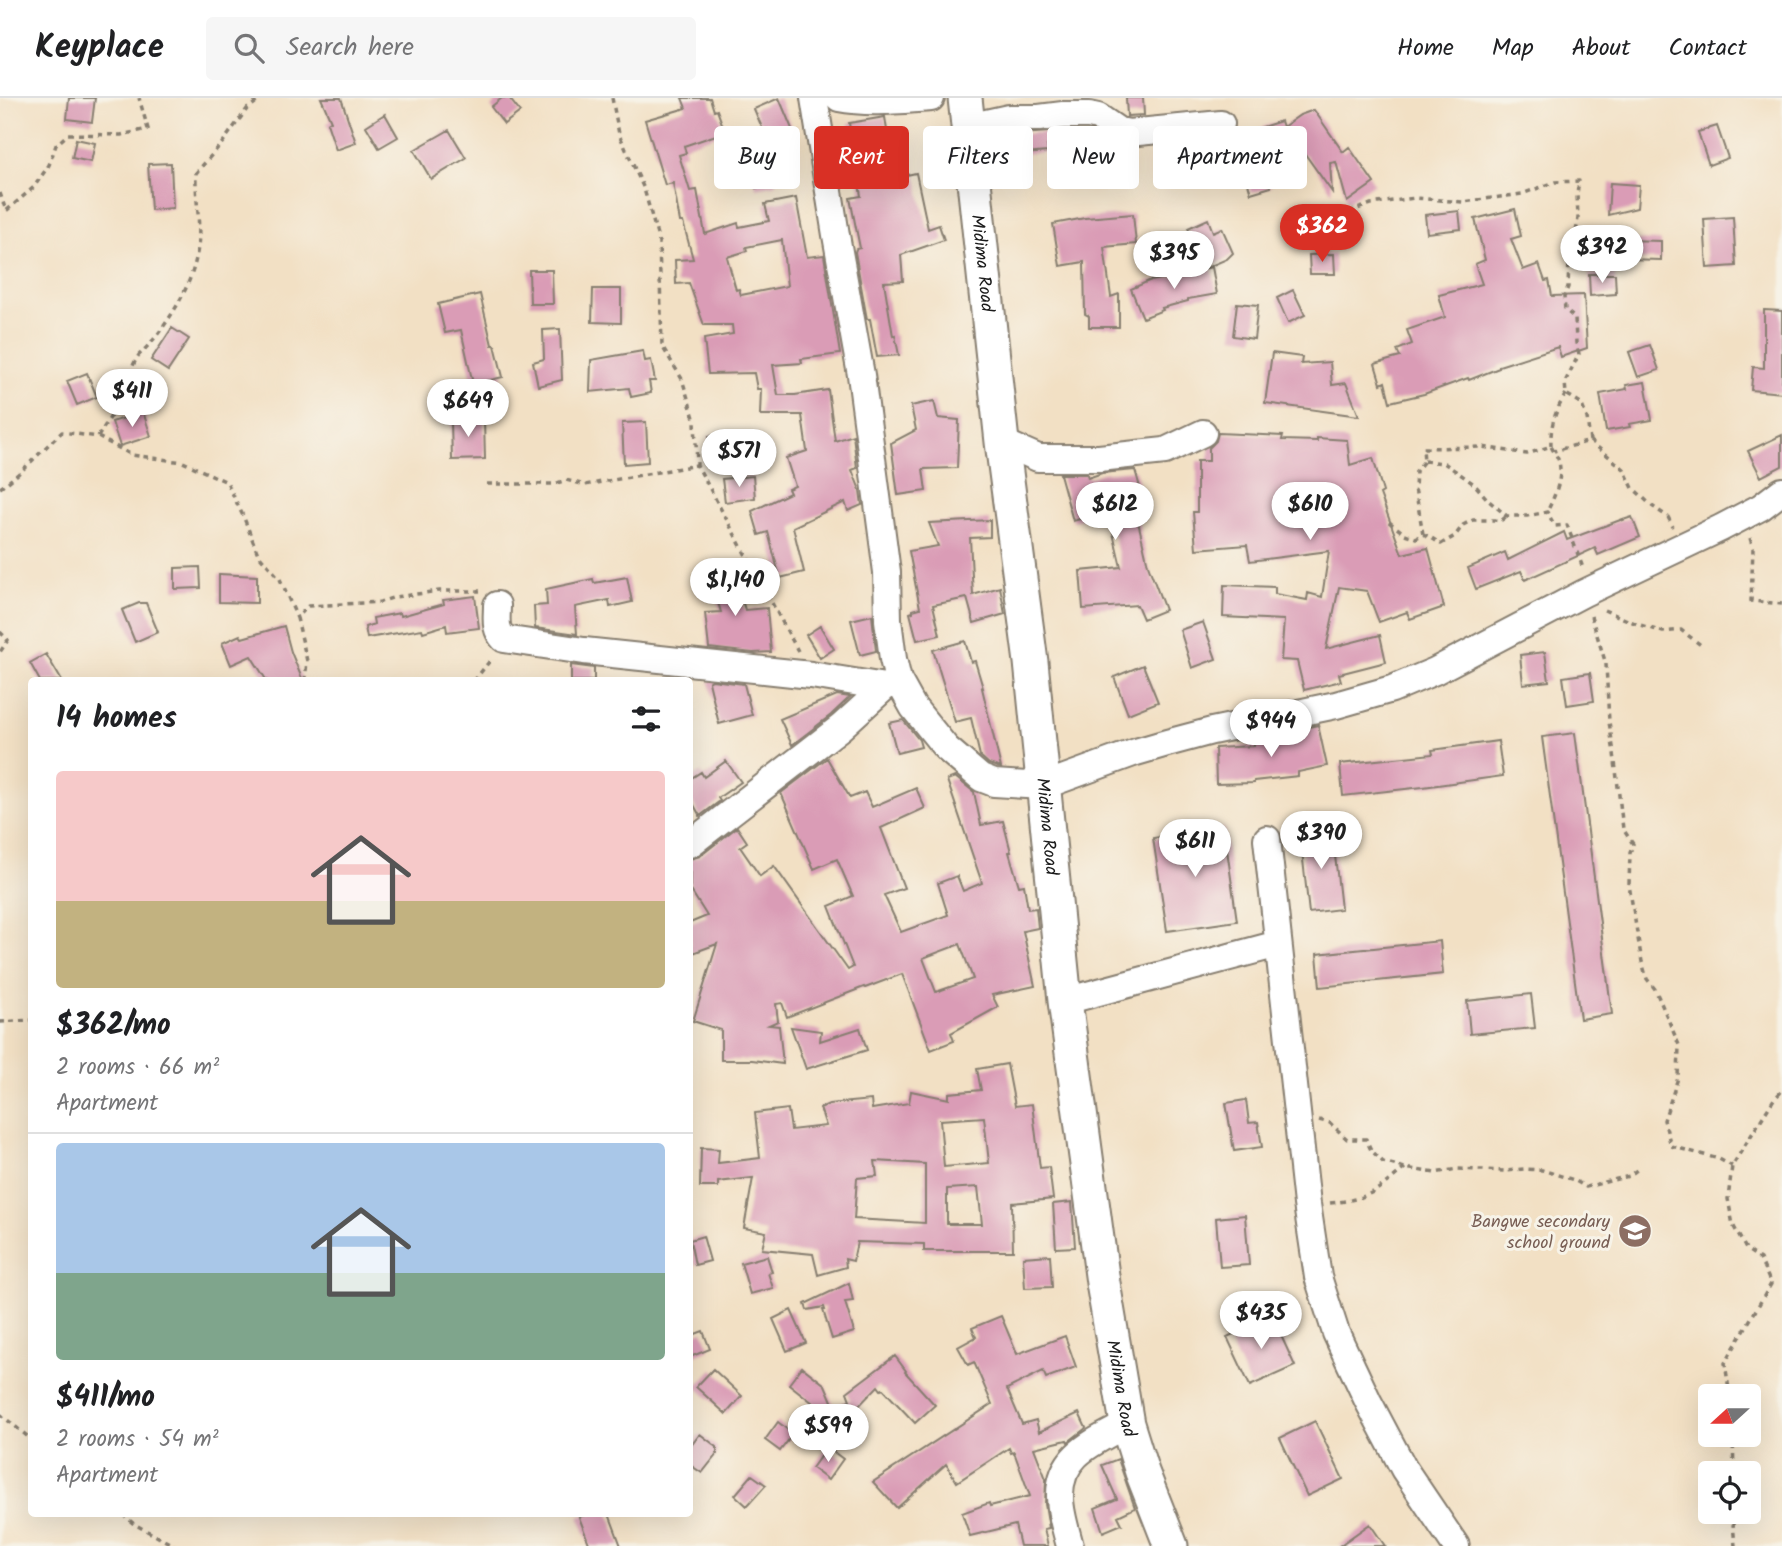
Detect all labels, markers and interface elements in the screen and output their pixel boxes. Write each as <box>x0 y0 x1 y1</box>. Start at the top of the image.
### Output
search box <box>206 17 696 80</box>
text: Keyplace <box>35 22 164 75</box>
text: Search here <box>286 27 414 69</box>
icon: search <box>230 29 268 67</box>
text: Home <box>1397 29 1454 68</box>
text: Map <box>1492 29 1534 68</box>
text: About <box>1572 29 1630 68</box>
text: Contact <box>1668 29 1747 68</box>
chip: Buy <box>714 126 800 189</box>
chip: Rent <box>814 126 909 189</box>
chip: Filters <box>923 126 1033 189</box>
chip: New <box>1047 126 1139 189</box>
chip: Apartment <box>1153 126 1307 189</box>
pin: $362 <box>1281 204 1363 264</box>
text: $362 <box>1296 209 1348 245</box>
street label: Midima Road <box>962 213 1001 314</box>
pin: $392 <box>1561 226 1643 285</box>
text: $392 <box>1576 230 1628 266</box>
pin: $395 <box>1133 232 1215 291</box>
text: $395 <box>1149 236 1199 272</box>
pin: $411 <box>91 370 173 429</box>
text: $411 <box>112 374 152 410</box>
pin: $649 <box>427 380 509 439</box>
text: $649 <box>443 384 493 420</box>
pin: $571 <box>698 430 780 489</box>
text: $571 <box>717 434 761 470</box>
pin: $612 <box>1074 482 1156 542</box>
pin: $610 <box>1269 482 1351 542</box>
text: $612 <box>1092 487 1138 523</box>
text: $610 <box>1288 487 1332 523</box>
pin: $1,140 <box>678 559 792 618</box>
text: $1,140 <box>706 563 764 599</box>
text: 14 homes <box>56 695 177 743</box>
icon: filters <box>627 700 665 738</box>
pin: $944 <box>1230 700 1312 759</box>
text: $944 <box>1246 704 1296 740</box>
street label: Midima Road <box>1027 776 1065 878</box>
pin: $390 <box>1280 812 1362 871</box>
text: $390 <box>1296 816 1346 852</box>
icon: home <box>298 817 424 943</box>
pin: $611 <box>1154 820 1236 879</box>
text: $611 <box>1175 824 1215 860</box>
text: $362/mo <box>56 1002 171 1050</box>
text: 2 rooms · 66 m² <box>56 1050 219 1086</box>
text: Apartment <box>56 1086 158 1122</box>
icon: home <box>298 1189 424 1315</box>
place label: Bangwe secondary school ground <box>1471 1208 1611 1258</box>
school or university icon: Bangwe secondary school ground <box>1616 1212 1654 1250</box>
pin: $435 <box>1220 1292 1302 1351</box>
text: $435 <box>1236 1296 1286 1332</box>
street label: Midima Road <box>1097 1338 1144 1442</box>
text: $411/mo <box>56 1374 155 1422</box>
north arrow <box>1698 1384 1760 1447</box>
map controls <box>1698 1384 1761 1524</box>
pin: $599 <box>787 1404 869 1464</box>
text: $599 <box>804 1409 852 1445</box>
text: 2 rooms · 54 m² <box>56 1422 219 1458</box>
text: Apartment <box>56 1458 158 1494</box>
button: locate <box>1698 1461 1761 1524</box>

